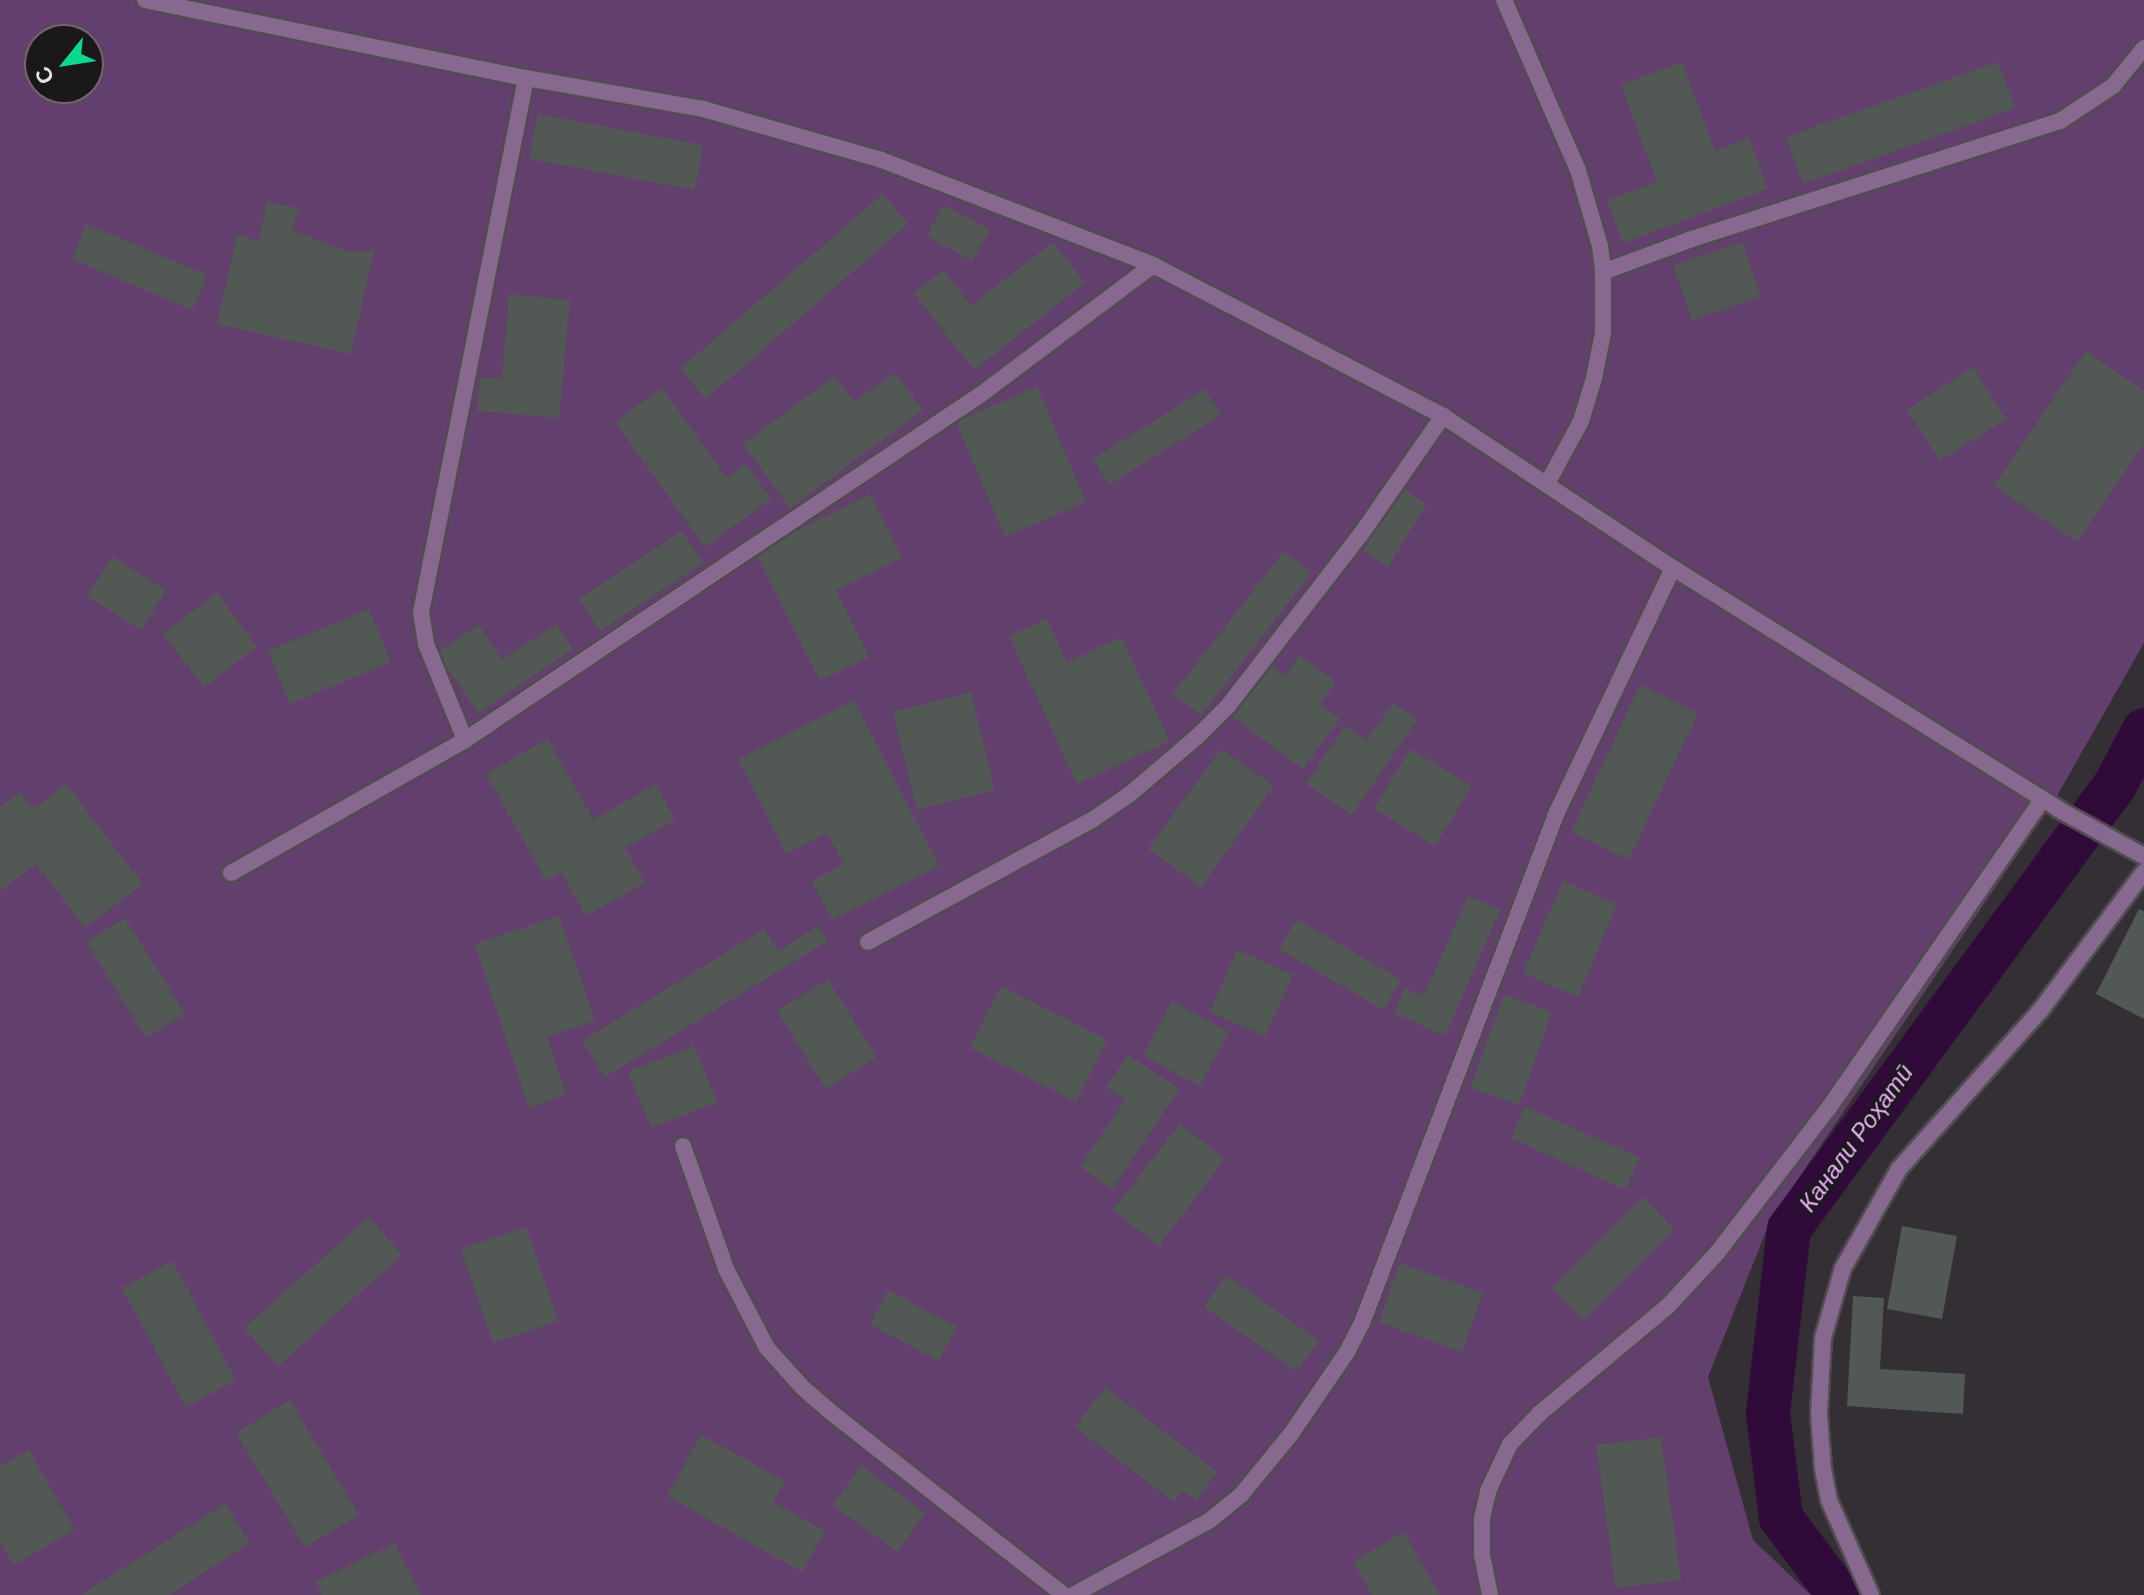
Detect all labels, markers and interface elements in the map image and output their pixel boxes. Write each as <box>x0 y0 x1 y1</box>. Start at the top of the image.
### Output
north arrow <box>24 24 104 104</box>
text: С <box>30 62 59 88</box>
water label: Канали Роҳатӣ <box>1793 1059 1919 1217</box>

